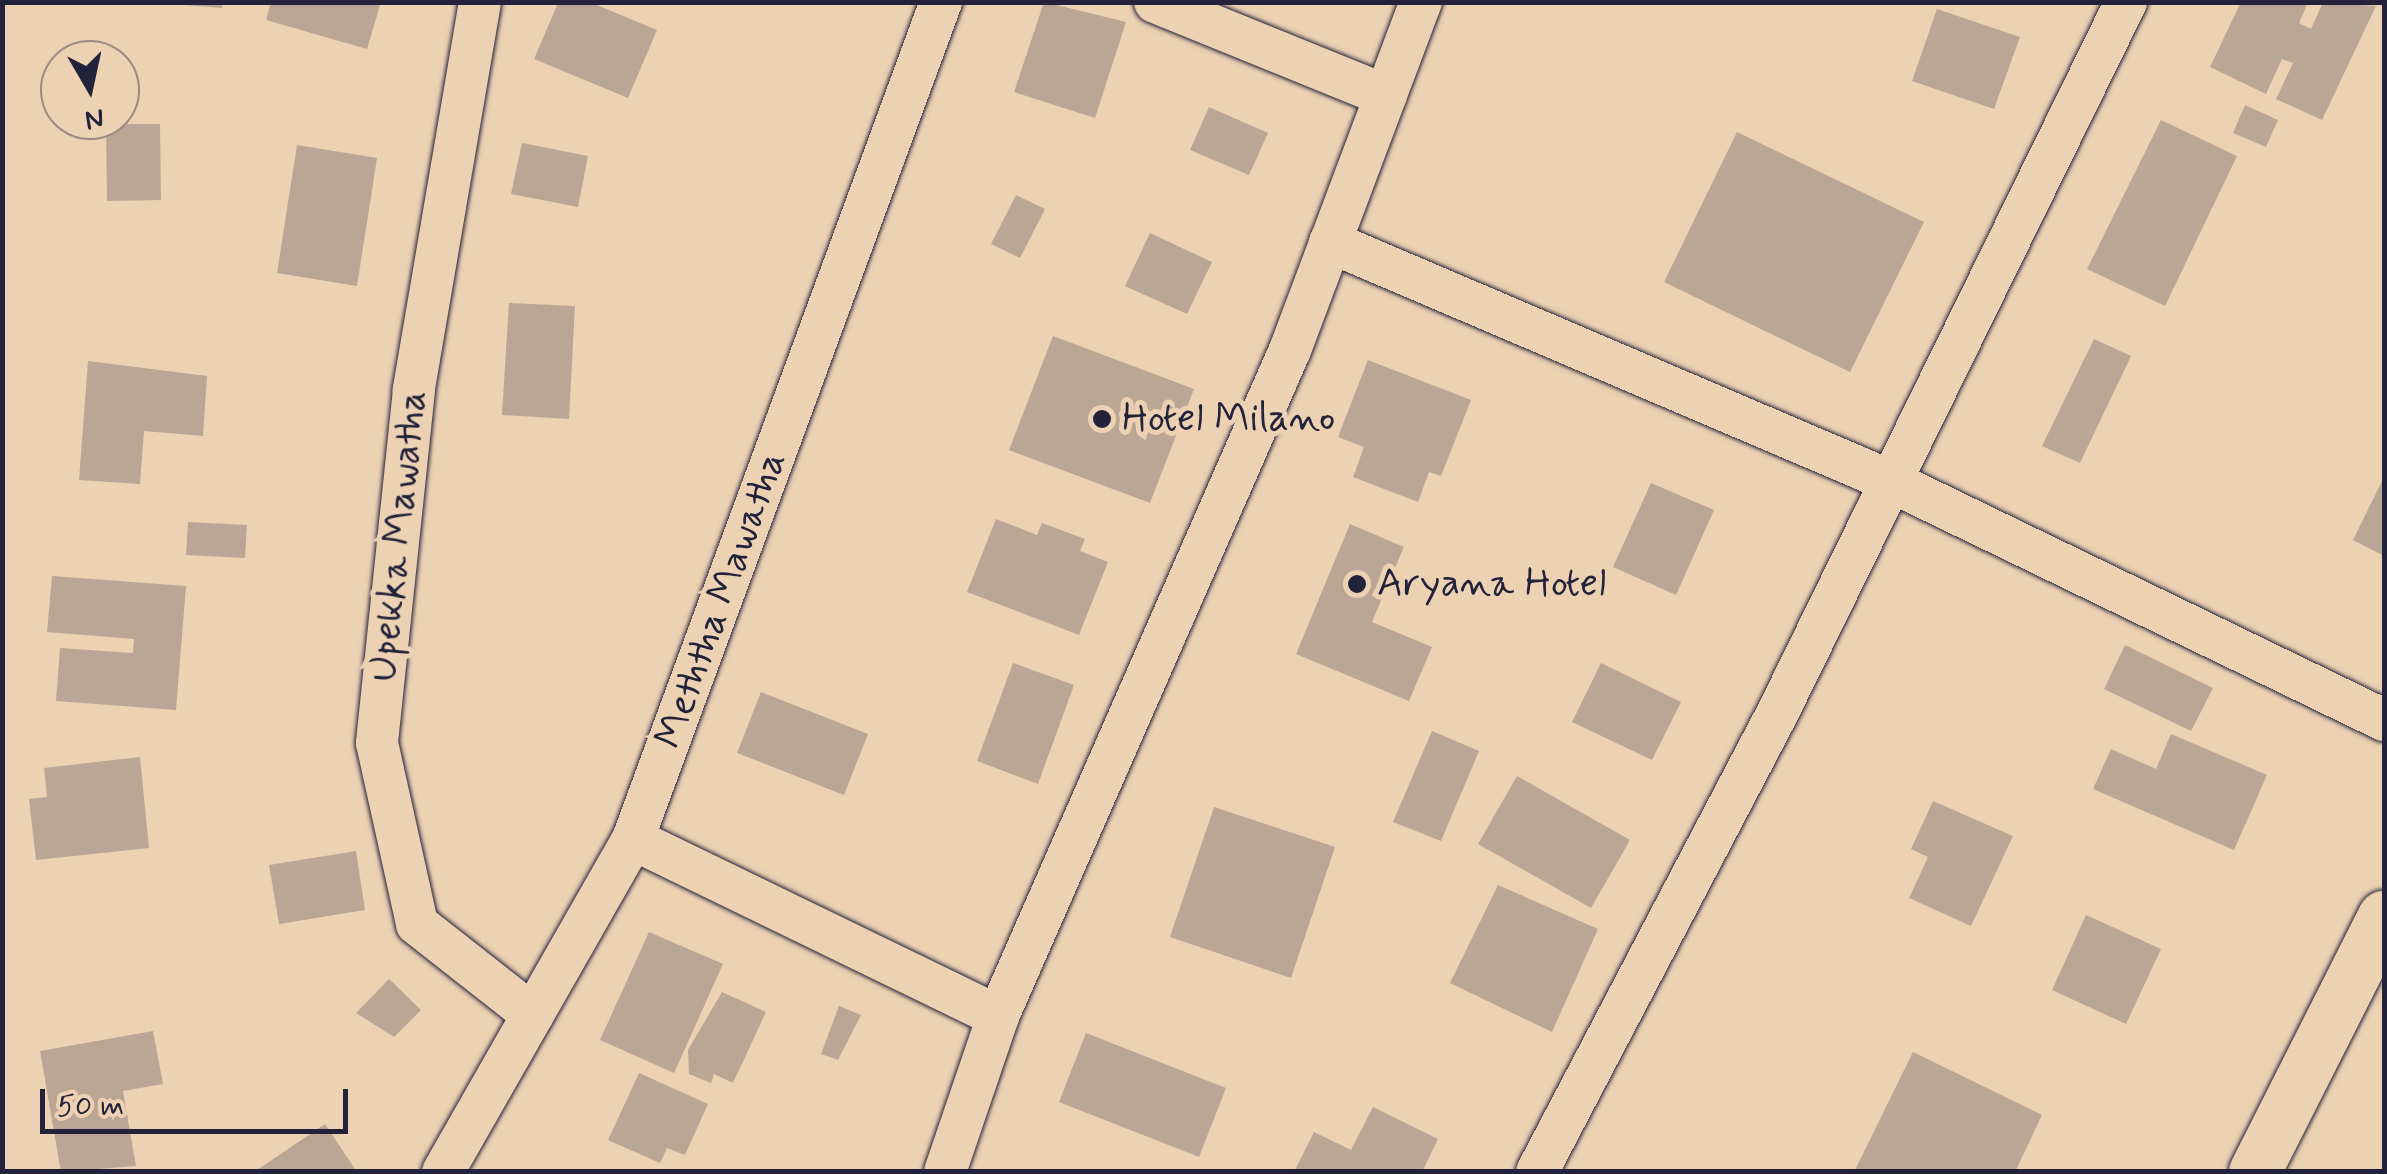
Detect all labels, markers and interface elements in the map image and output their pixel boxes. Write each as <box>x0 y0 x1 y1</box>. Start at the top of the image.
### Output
north arrow <box>40 40 140 140</box>
text: N <box>82 98 107 138</box>
street label: Upekka Mawatha <box>360 388 438 684</box>
place label: Hotel Milano <box>1122 395 1333 443</box>
marker: Hotel Milano <box>1091 408 1113 430</box>
street label: Meththa Mawatha <box>646 447 796 753</box>
place label: Aryana Hotel <box>1377 560 1606 608</box>
marker: Aryana Hotel <box>1346 573 1368 595</box>
scale bar <box>45 1069 352 1131</box>
text: 50 m <box>57 1087 124 1126</box>

